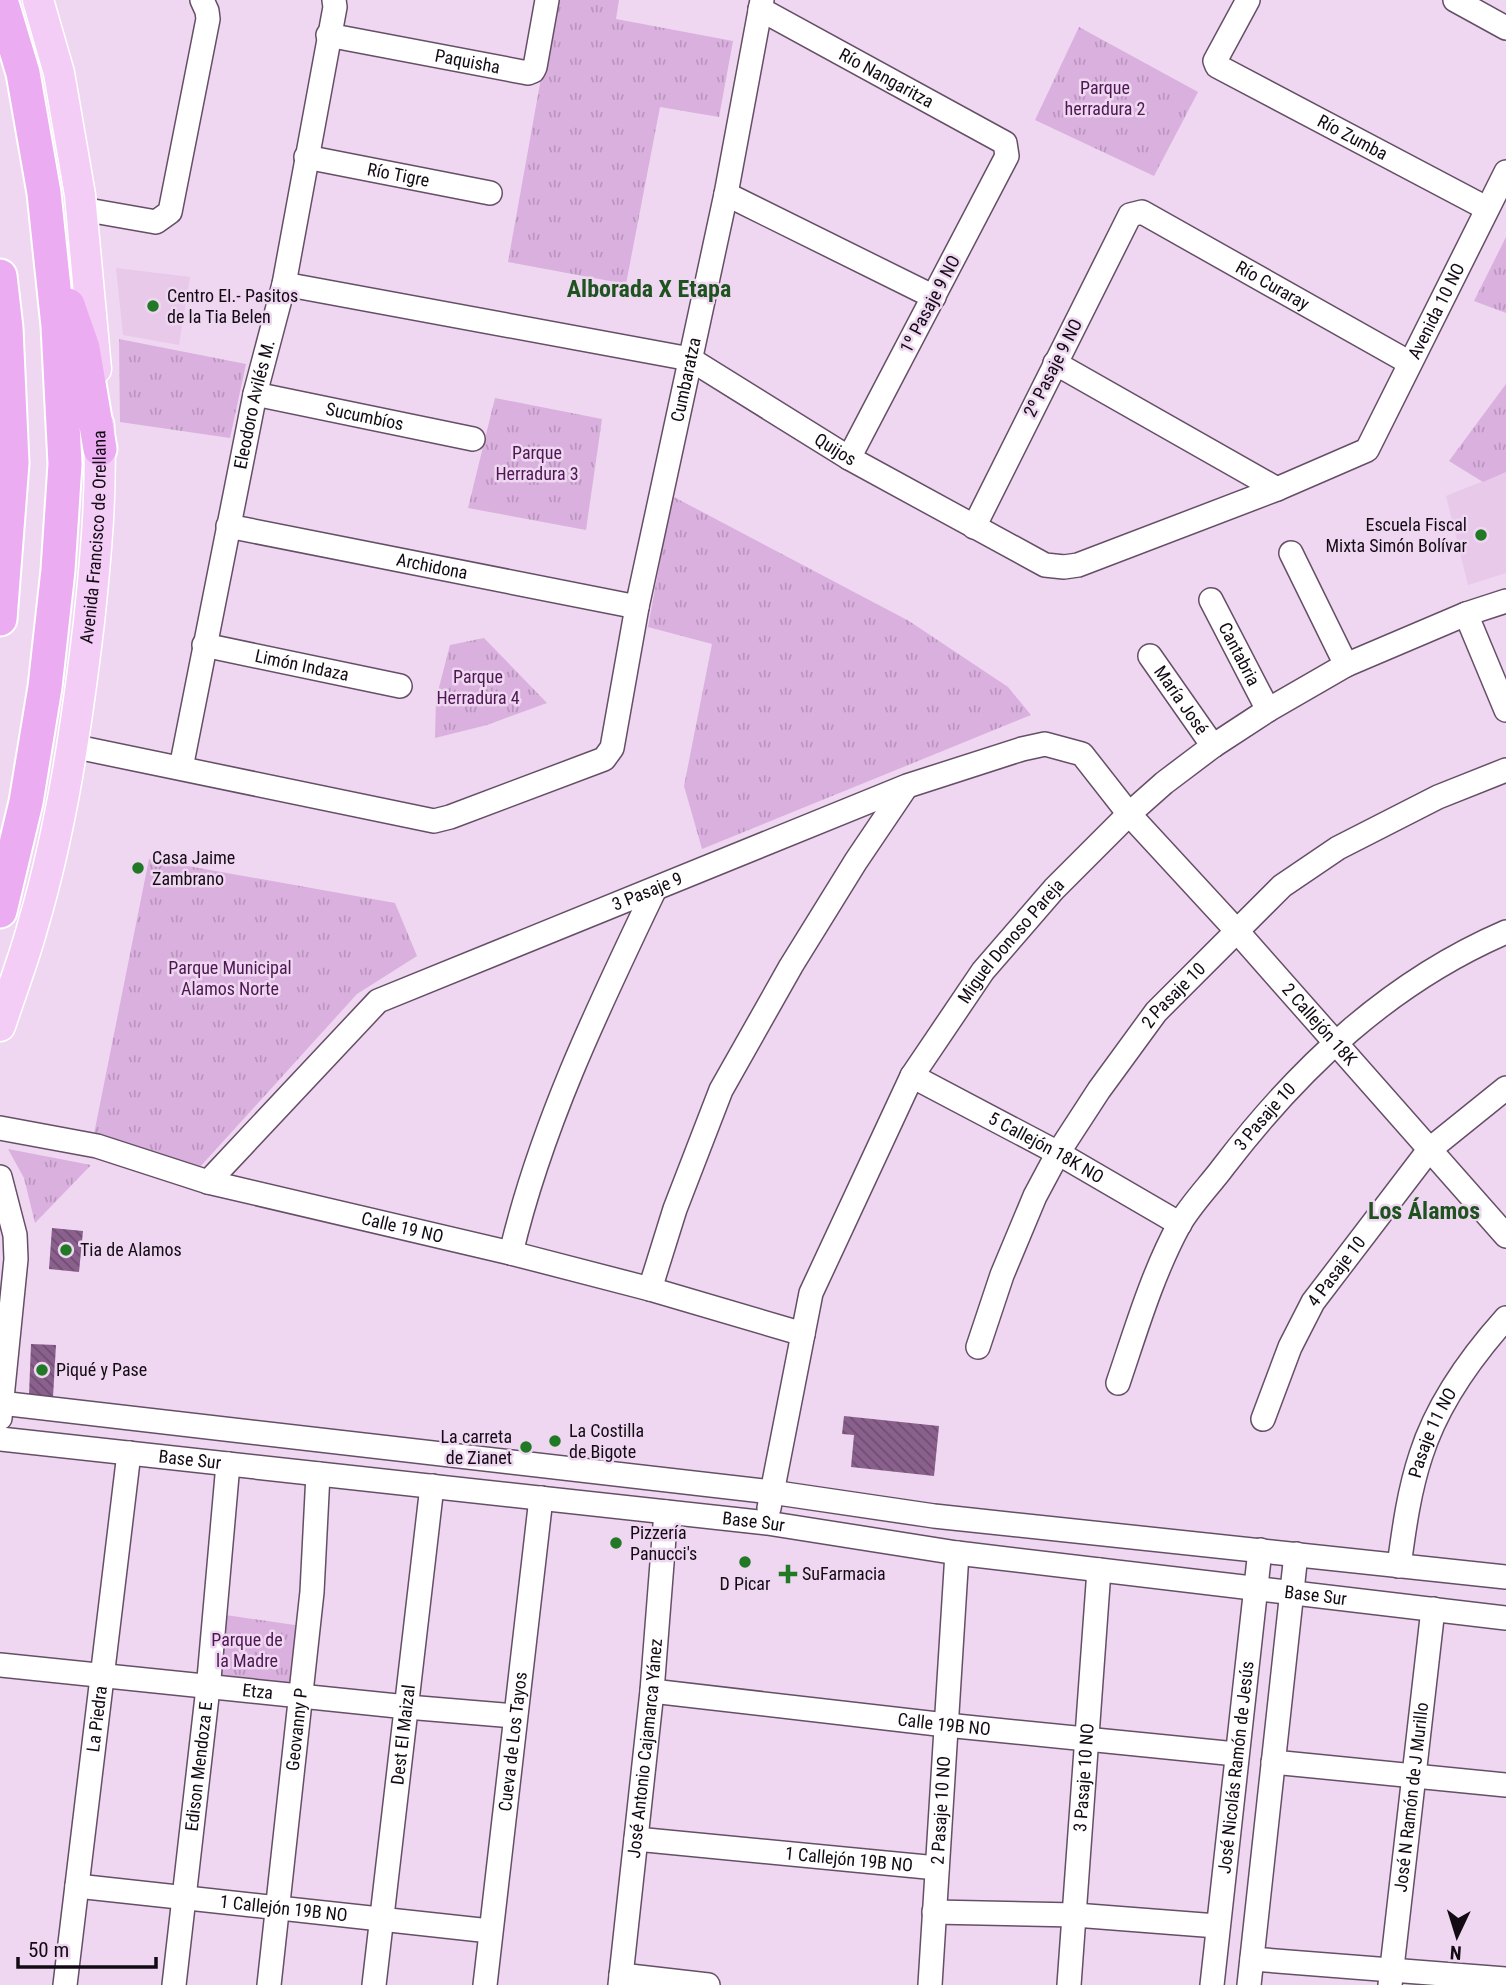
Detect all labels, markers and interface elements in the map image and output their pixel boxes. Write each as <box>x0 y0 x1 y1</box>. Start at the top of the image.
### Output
street label: Río Nangaritza <box>836 43 937 112</box>
street label: Paquisha <box>433 45 502 77</box>
park label: Parque herradura 2 <box>1065 77 1145 119</box>
street label: Río Zumba <box>1314 110 1391 164</box>
street label: Río Tigre <box>366 158 431 191</box>
street label: 1º Pasaje 9 NO <box>895 252 964 356</box>
street label: Río Curaray <box>1232 256 1314 314</box>
street label: Avenida 10 NO <box>1403 260 1469 362</box>
district label: Alborada X Etapa <box>567 275 731 303</box>
place label: Centro EI.- Pasitos de la Tia Belen <box>167 285 298 327</box>
marker: Centro EI.- Pasitos de la Tia Belen <box>145 298 161 314</box>
street label: 2º Pasaje 9 NO <box>1019 315 1086 420</box>
street label: Cumbaratza <box>666 336 705 424</box>
street label: Eleodoro Avilés M. <box>229 337 279 471</box>
street label: Sucumbíos <box>324 398 406 434</box>
street label: Quijos <box>811 428 860 470</box>
street label: Avenida Francisco de Orellana <box>75 430 110 645</box>
park label: Parque Herradura 3 <box>495 442 579 484</box>
place label: Escuela Fiscal Mixta Simón Bolívar <box>1325 514 1468 556</box>
marker: Escuela Fiscal Mixta Simón Bolívar <box>1473 527 1489 543</box>
street label: Archidona <box>395 549 470 583</box>
street label: Cantabria <box>1214 619 1265 689</box>
street label: Limón Indaza <box>253 645 351 685</box>
street label: María José <box>1150 662 1213 738</box>
park label: Parque Herradura 4 <box>436 666 520 708</box>
place label: Casa Jaime Zambrano <box>152 847 235 889</box>
marker: Casa Jaime Zambrano <box>130 860 146 876</box>
street label: 3 Pasaje 9 <box>609 867 685 915</box>
street label: Miguel Donoso Pareja <box>953 874 1068 1007</box>
park label: Parque Municipal Alamos Norte <box>168 957 292 999</box>
street label: 2 Pasaje 10 <box>1137 958 1209 1032</box>
street label: 2 Callejón 18K <box>1278 979 1361 1069</box>
street label: 3 Pasaje 10 <box>1229 1078 1300 1154</box>
street label: 5 Callejón 18K NO <box>985 1107 1108 1187</box>
district label: Los Álamos <box>1368 1197 1480 1225</box>
street label: Calle 19 NO <box>359 1207 446 1247</box>
street label: 4 Pasaje 10 <box>1303 1232 1369 1310</box>
place label: Tia de Alamos <box>80 1239 182 1260</box>
marker: Tia de Alamos <box>58 1242 74 1258</box>
place label: Piqué y Pase <box>56 1359 147 1380</box>
marker: Piqué y Pase <box>34 1362 50 1378</box>
street label: Pasaje 11 NO <box>1404 1384 1460 1480</box>
place label: La Costilla de Bigote <box>569 1420 644 1462</box>
place label: La carreta de Zianet <box>441 1426 512 1468</box>
marker: La Costilla de Bigote <box>547 1433 563 1449</box>
marker: La carreta de Zianet <box>518 1439 534 1455</box>
street label: Base Sur <box>158 1445 223 1473</box>
street label: Base Sur <box>721 1507 787 1536</box>
place label: Pizzería Panucci's <box>630 1522 697 1564</box>
marker: Pizzería Panucci's <box>608 1535 624 1551</box>
marker: D Picar <box>737 1554 753 1570</box>
place label: SuFarmacia <box>802 1563 886 1584</box>
marker: SuFarmacia <box>780 1566 796 1582</box>
place label: D Picar <box>720 1573 771 1594</box>
street label: Base Sur <box>1283 1581 1349 1609</box>
park label: Parque de la Madre <box>211 1629 283 1671</box>
street label: José Antonio Cajamarca Yánez <box>623 1638 666 1859</box>
street label: José Nicolás Ramón de Jesús <box>1213 1660 1258 1875</box>
street label: Cueva de Los Tayos <box>494 1671 531 1812</box>
street label: Etza <box>241 1679 274 1703</box>
street label: Dest El Maizal <box>386 1683 419 1786</box>
street label: La Piedra <box>82 1685 111 1753</box>
street label: Geovanny P <box>281 1687 311 1772</box>
street label: Edison Mendoza E <box>181 1700 216 1832</box>
street label: José N Ramón de J Murillo <box>1390 1701 1432 1893</box>
street label: Calle 19B NO <box>896 1708 992 1739</box>
street label: 3 Pasaje 10 NO <box>1069 1722 1098 1833</box>
street label: 2 Pasaje 10 NO <box>927 1755 954 1865</box>
street label: 1 Callejón 19B NO <box>784 1842 914 1876</box>
street label: 1 Callejón 19B NO <box>219 1891 349 1925</box>
north arrow <box>1422 1901 1492 1971</box>
scale bar <box>18 1926 156 1970</box>
text: 50 m <box>28 1938 69 1962</box>
text: N <box>1449 1941 1462 1964</box>

